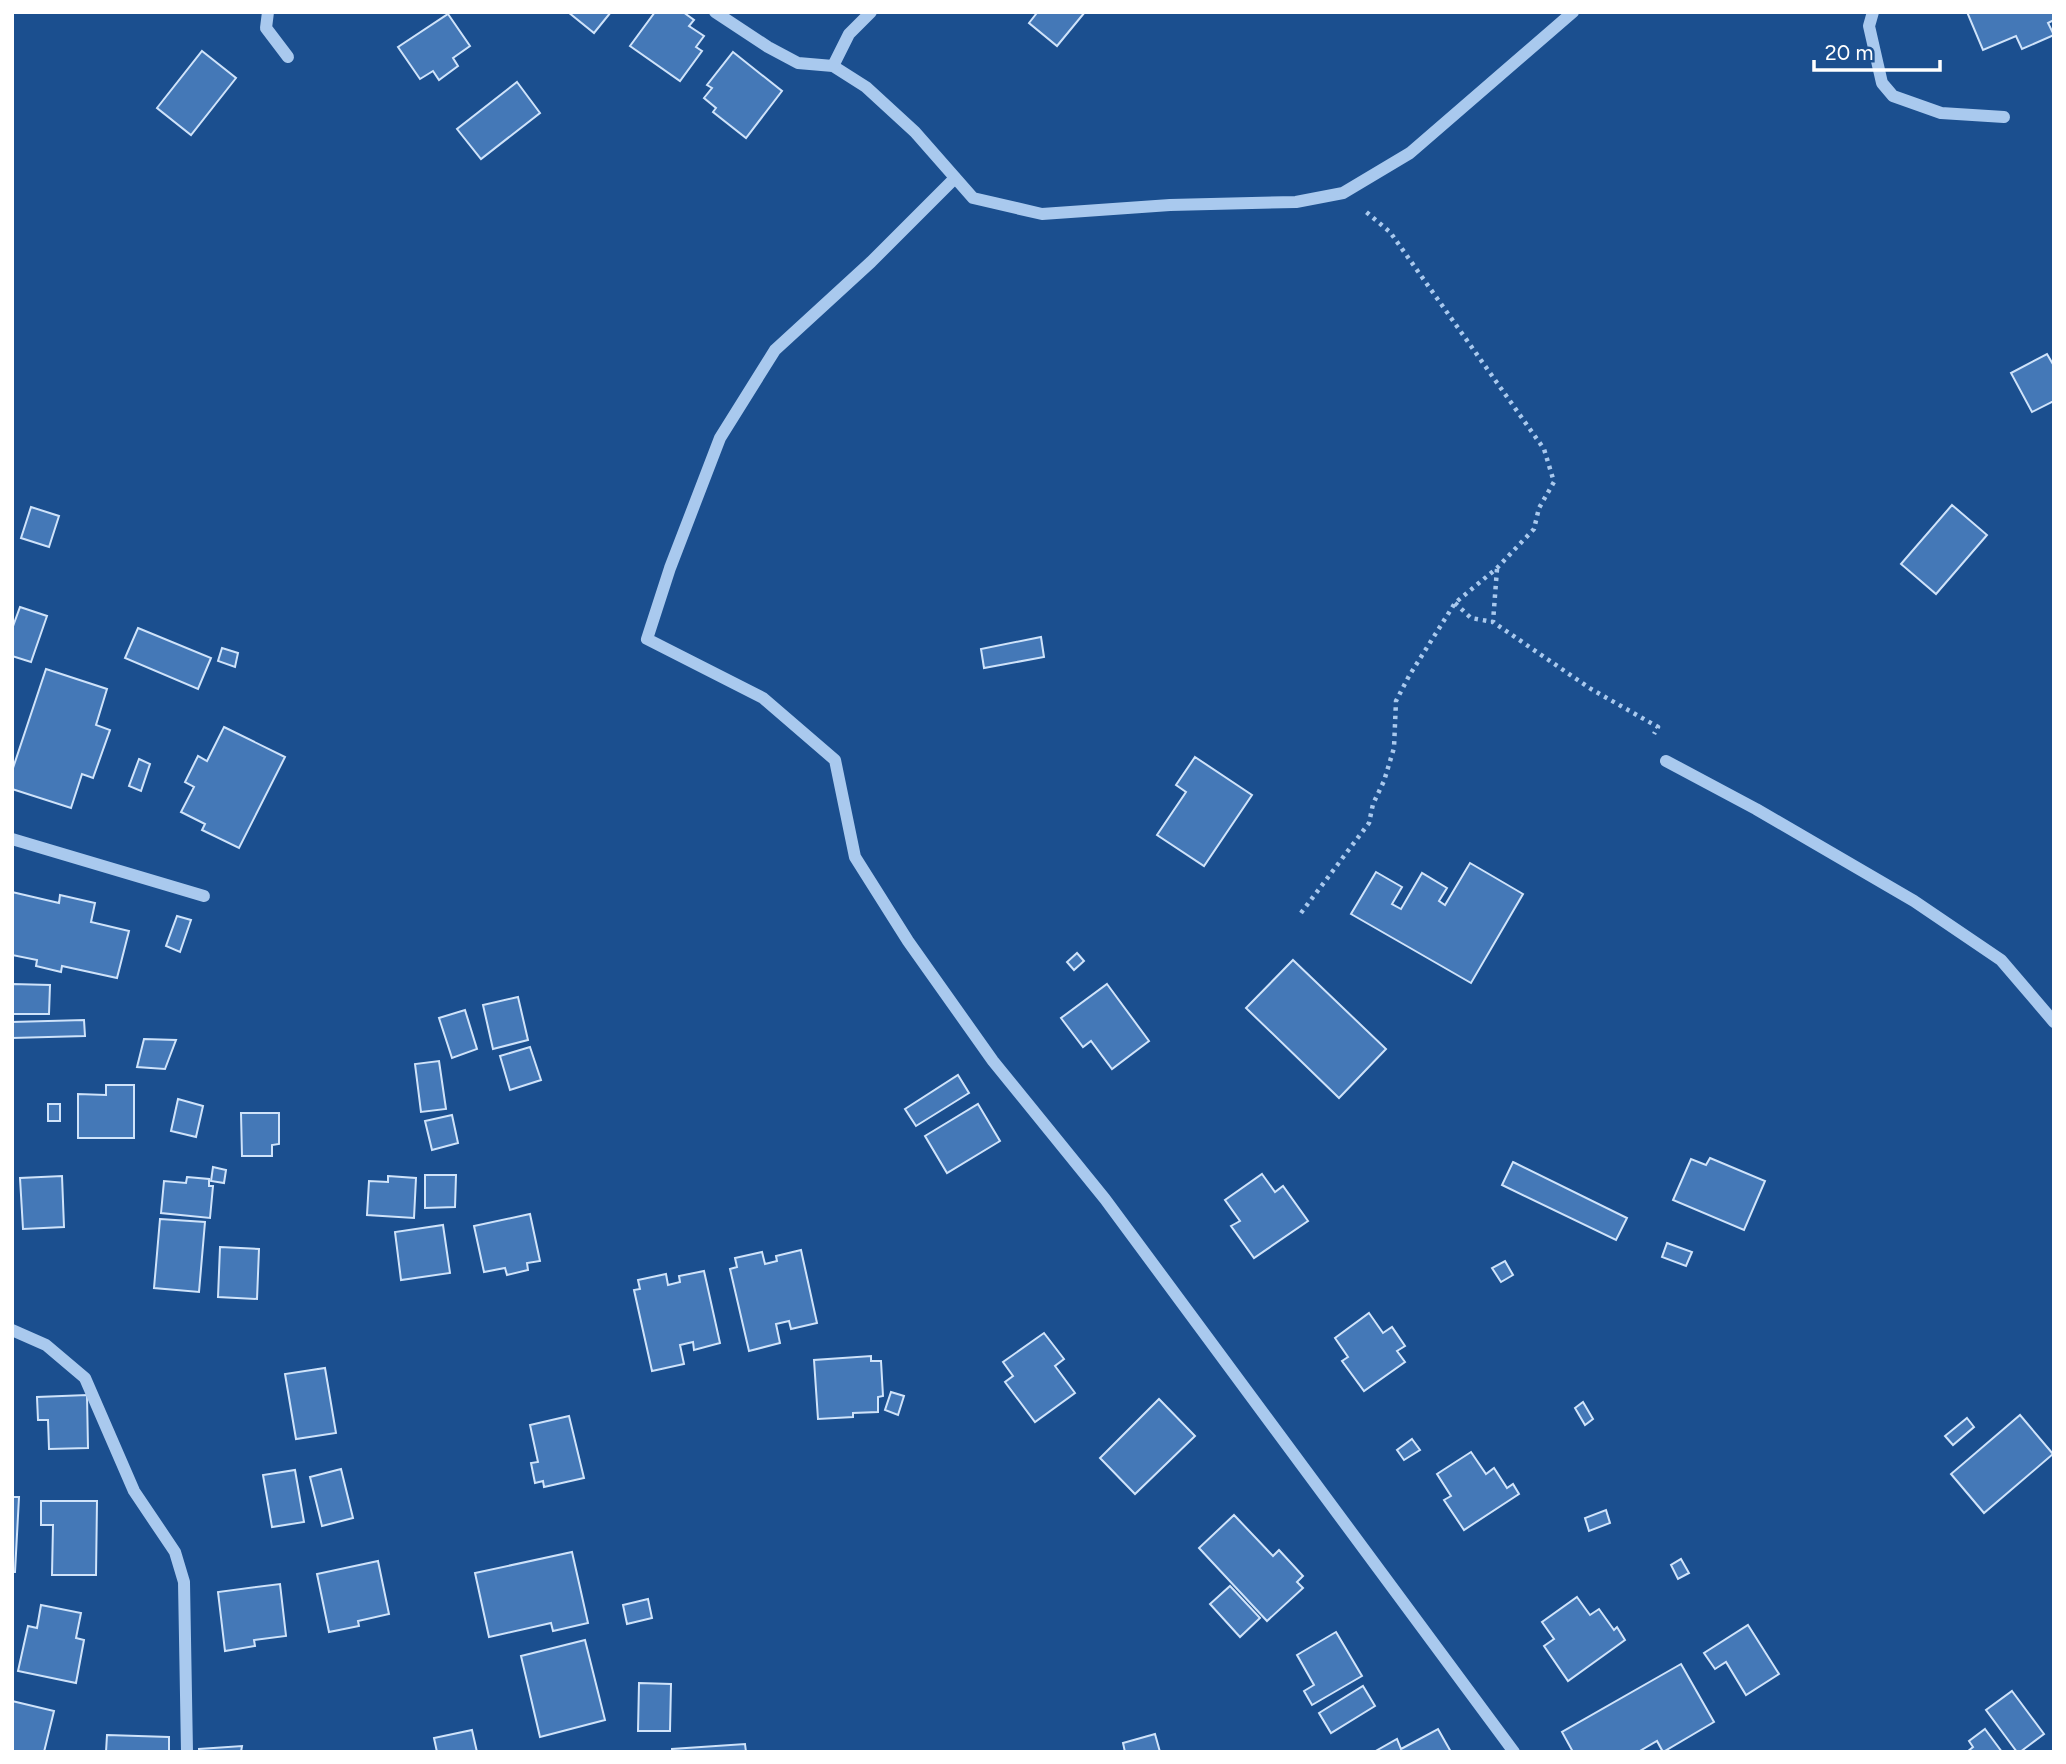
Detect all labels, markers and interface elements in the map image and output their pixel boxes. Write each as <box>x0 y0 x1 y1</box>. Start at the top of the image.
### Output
scale bar <box>1814 28 1940 72</box>
text: 20 m <box>1825 40 1873 65</box>

